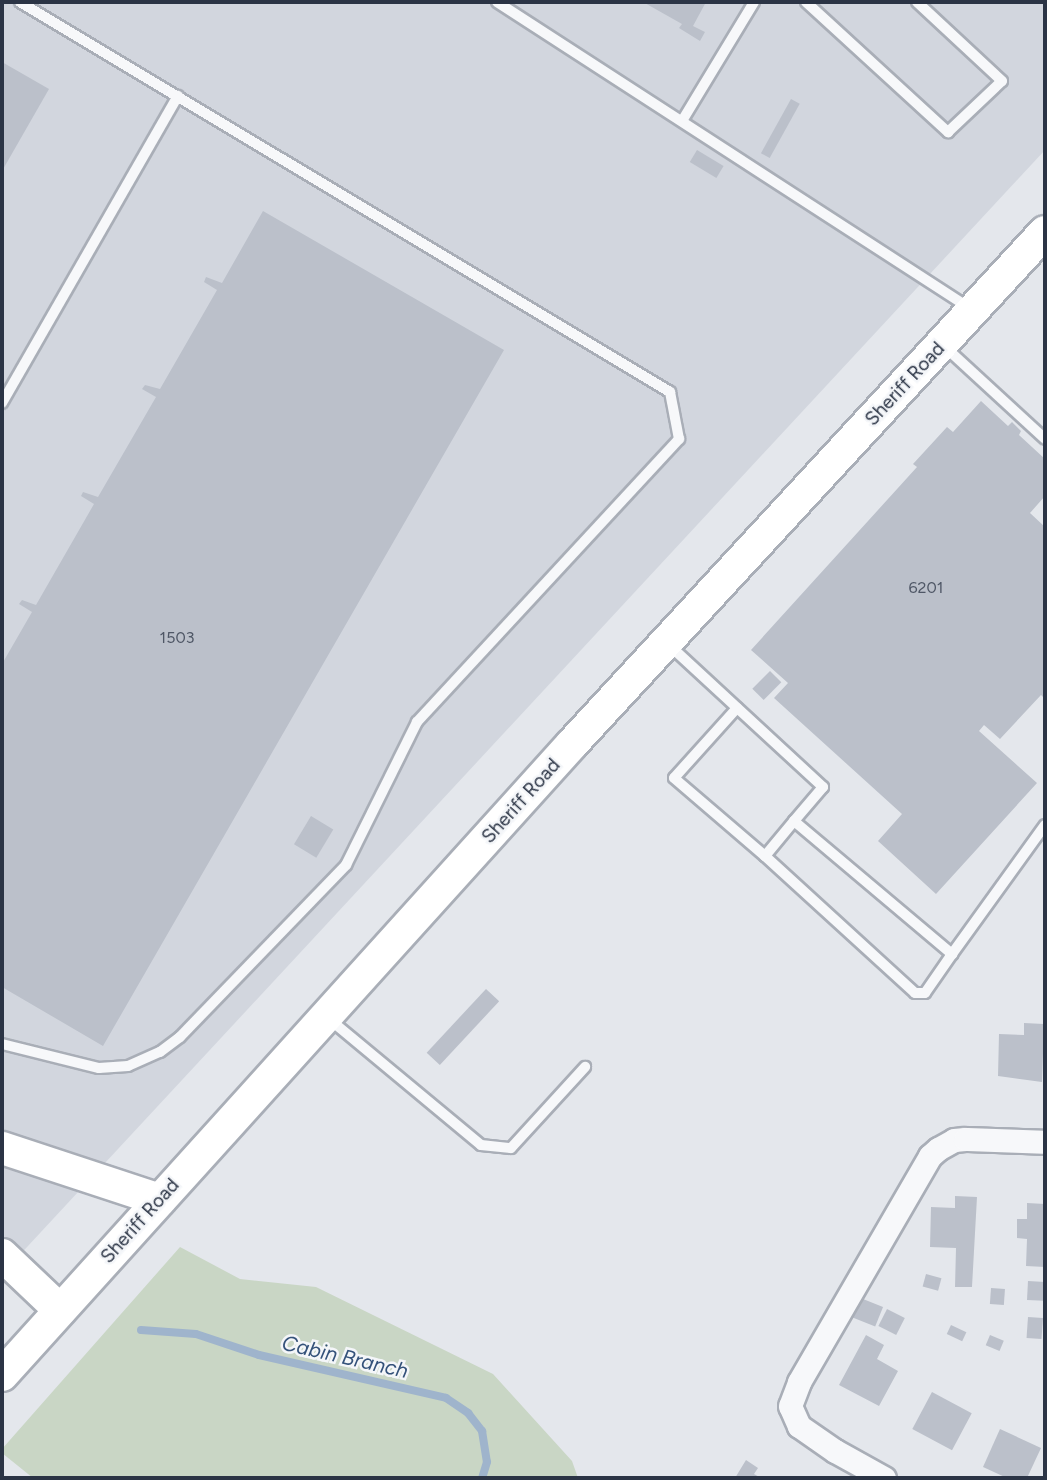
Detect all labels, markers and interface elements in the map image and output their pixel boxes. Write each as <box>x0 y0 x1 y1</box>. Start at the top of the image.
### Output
street label: Sheriff Road <box>861 337 949 431</box>
house number: 6201 <box>909 578 943 598</box>
house number: 1503 <box>160 628 194 648</box>
street label: Sheriff Road <box>477 754 565 848</box>
street label: Sheriff Road <box>96 1174 184 1268</box>
water label: Cabin Branch <box>279 1330 411 1384</box>

